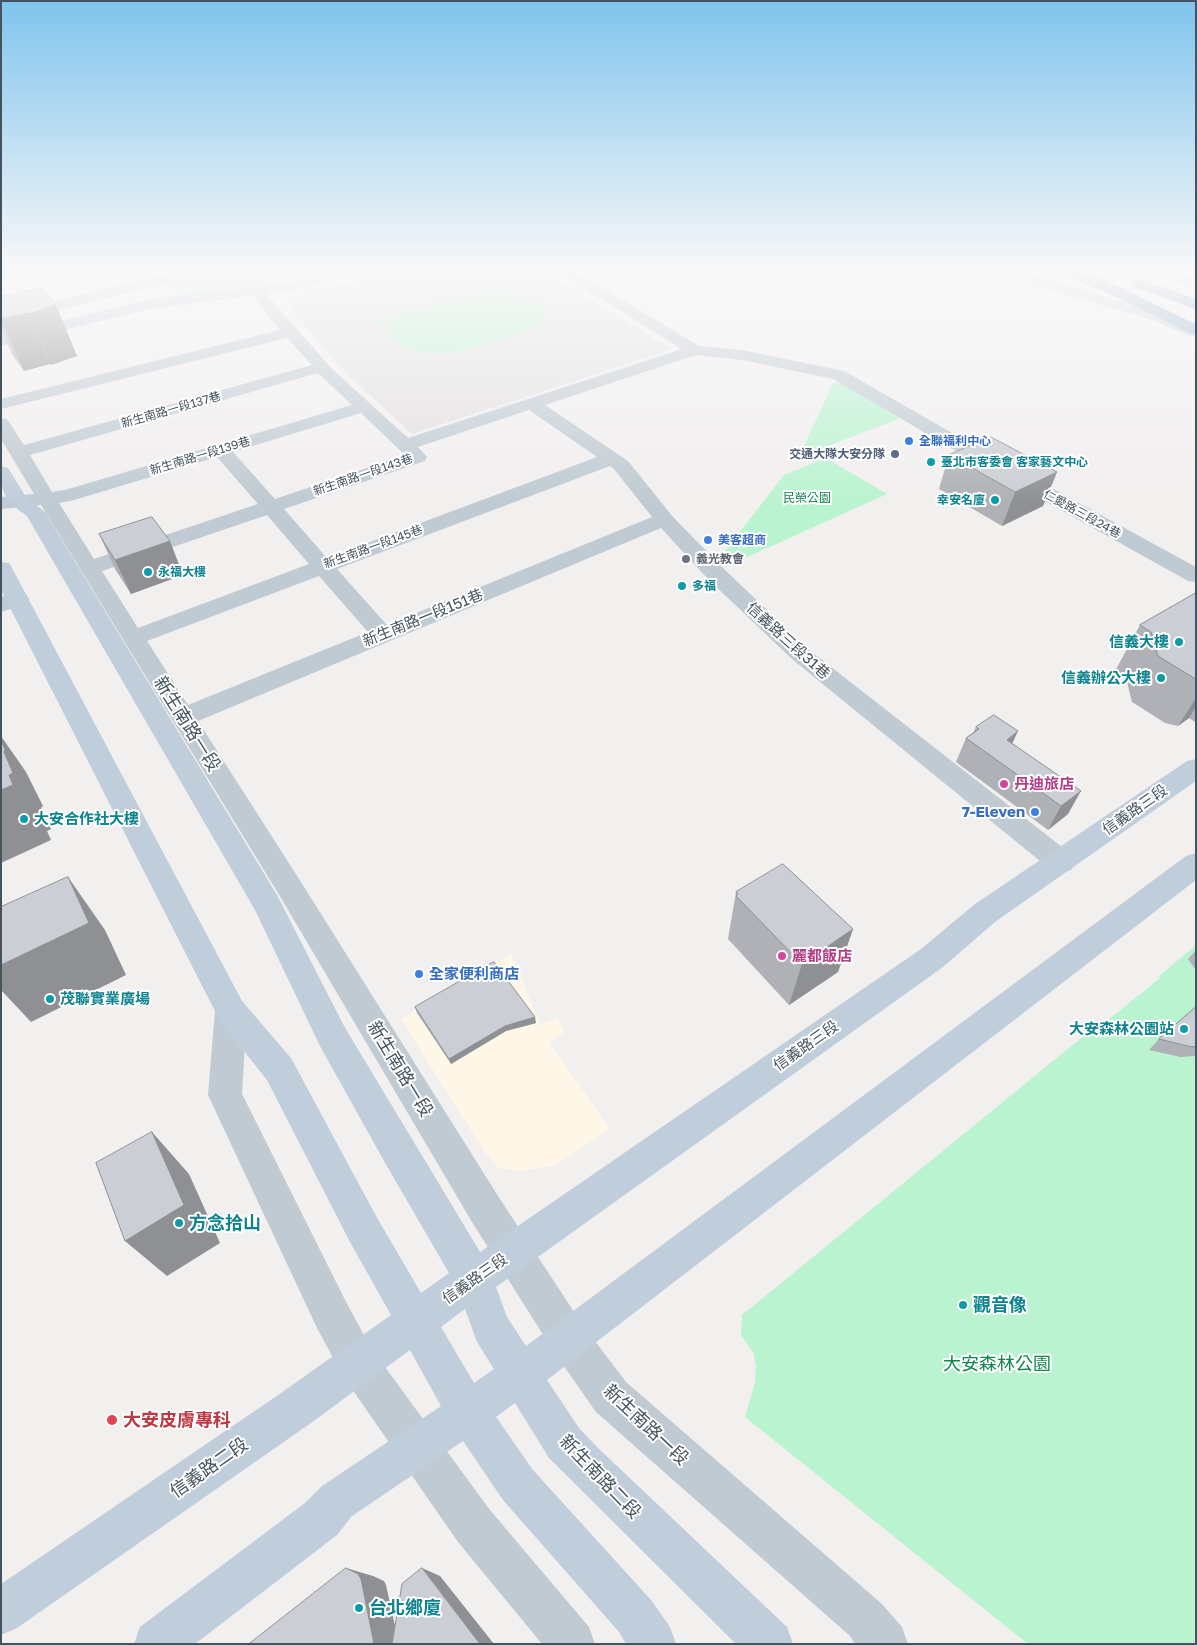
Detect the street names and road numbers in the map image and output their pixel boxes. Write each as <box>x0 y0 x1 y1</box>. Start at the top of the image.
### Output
street label: 新生南路一段137巷 <box>119 389 223 431</box>
street label: 新生南路一段139巷 <box>148 434 252 478</box>
street label: 新生南路一段143巷 <box>311 451 415 499</box>
street label: 仁愛路三段24巷 <box>1041 487 1123 541</box>
street label: 新生南路一段145巷 <box>322 522 424 572</box>
street label: 新生南路一段151巷 <box>360 586 486 650</box>
street label: 信義路三段31巷 <box>743 599 833 683</box>
street label: 新生南路一段 <box>149 672 225 776</box>
street label: 信義路三段 <box>1099 781 1171 839</box>
street label: 新生南路一段 <box>363 1017 437 1121</box>
street label: 信義路三段 <box>770 1017 842 1075</box>
street label: 信義路三段 <box>439 1250 511 1308</box>
street label: 新生南路一段 <box>599 1380 693 1470</box>
street label: 新生南路二段 <box>555 1431 645 1523</box>
street label: 信義路二段 <box>166 1433 252 1503</box>

